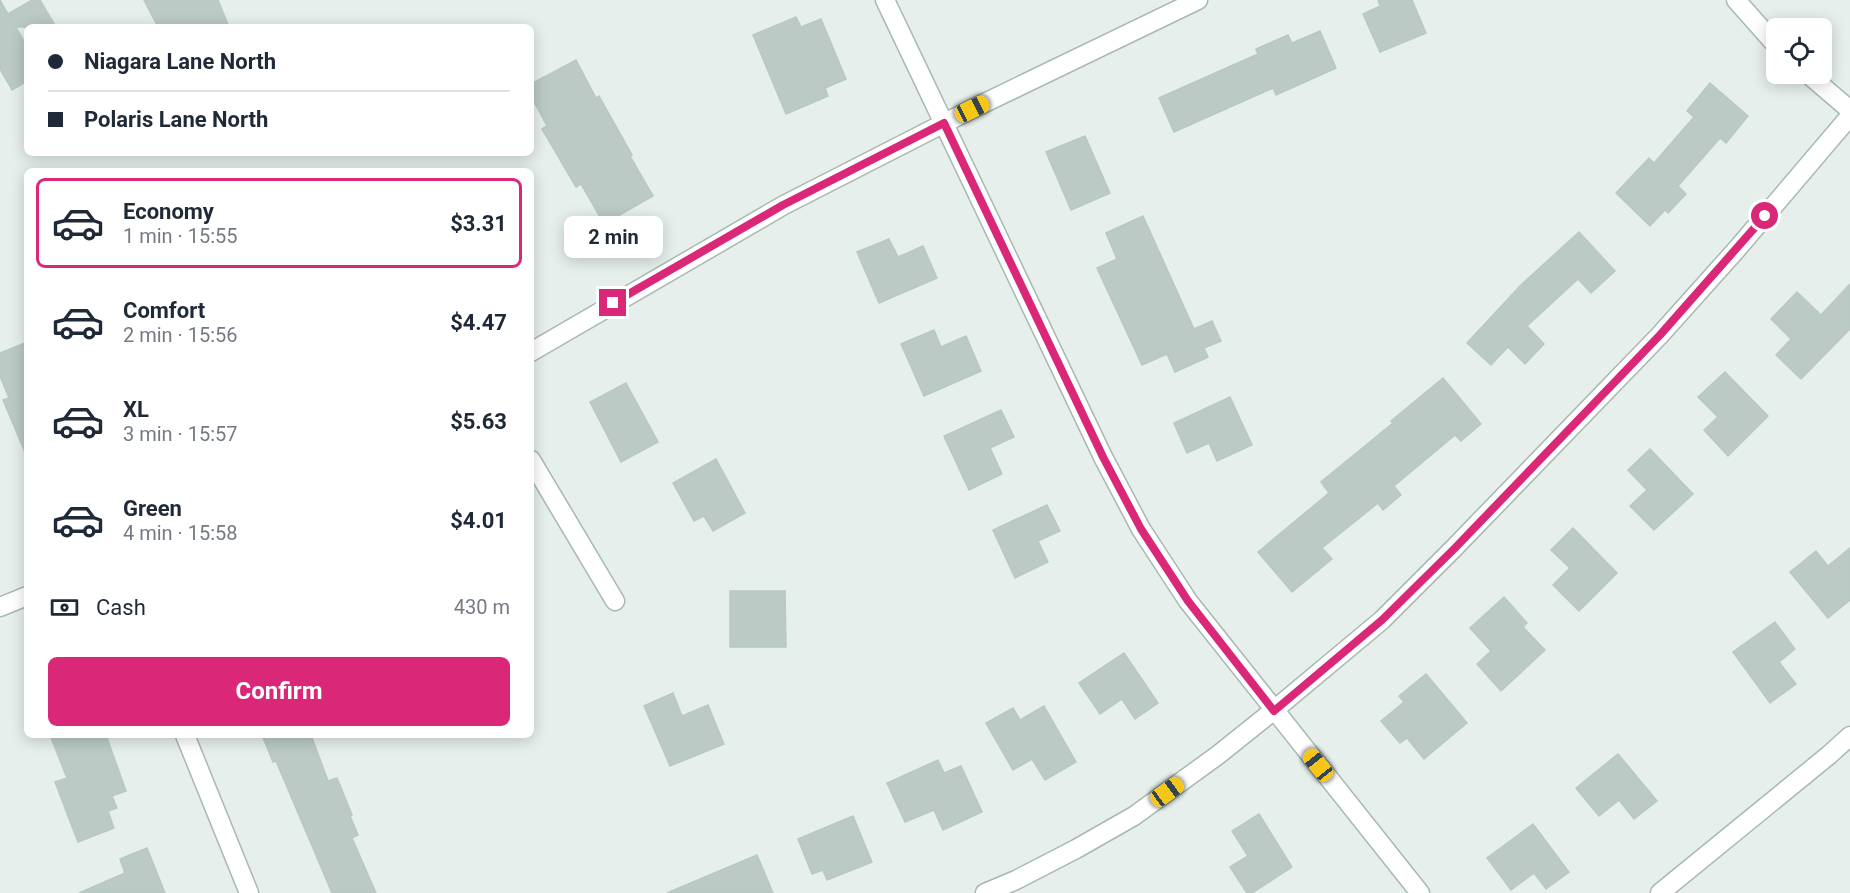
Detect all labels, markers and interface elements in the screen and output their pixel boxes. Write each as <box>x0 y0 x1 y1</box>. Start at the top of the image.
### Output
map controls <box>1766 18 1832 84</box>
button: locate <box>1766 18 1832 84</box>
text: Niagara Lane North <box>84 49 276 74</box>
car <box>952 93 992 125</box>
text: Polaris Lane North <box>84 107 268 132</box>
icon: car <box>51 196 105 250</box>
text: Economy <box>123 199 214 224</box>
route start <box>1751 202 1778 229</box>
text: $3.31 <box>450 211 507 236</box>
callout: 2 min <box>564 216 662 258</box>
text: 1 min · 15:55 <box>123 224 238 248</box>
text: 2 min <box>588 225 639 249</box>
route end <box>599 289 626 316</box>
icon: car <box>51 295 105 349</box>
text: Comfort <box>123 298 205 323</box>
text: $4.47 <box>450 310 507 335</box>
text: 2 min · 15:56 <box>123 323 238 347</box>
icon: car <box>51 394 105 448</box>
text: XL <box>123 397 149 422</box>
text: $5.63 <box>450 409 507 434</box>
text: 3 min · 15:57 <box>123 422 238 446</box>
icon: car <box>51 493 105 547</box>
text: Green <box>123 496 182 521</box>
text: $4.01 <box>450 508 507 533</box>
text: 4 min · 15:58 <box>123 521 238 545</box>
icon: cash <box>48 591 81 624</box>
text: Cash <box>96 595 146 620</box>
text: 430 m <box>454 595 510 619</box>
button: Confirm <box>48 657 510 726</box>
car <box>1300 745 1336 785</box>
car <box>1147 774 1187 810</box>

